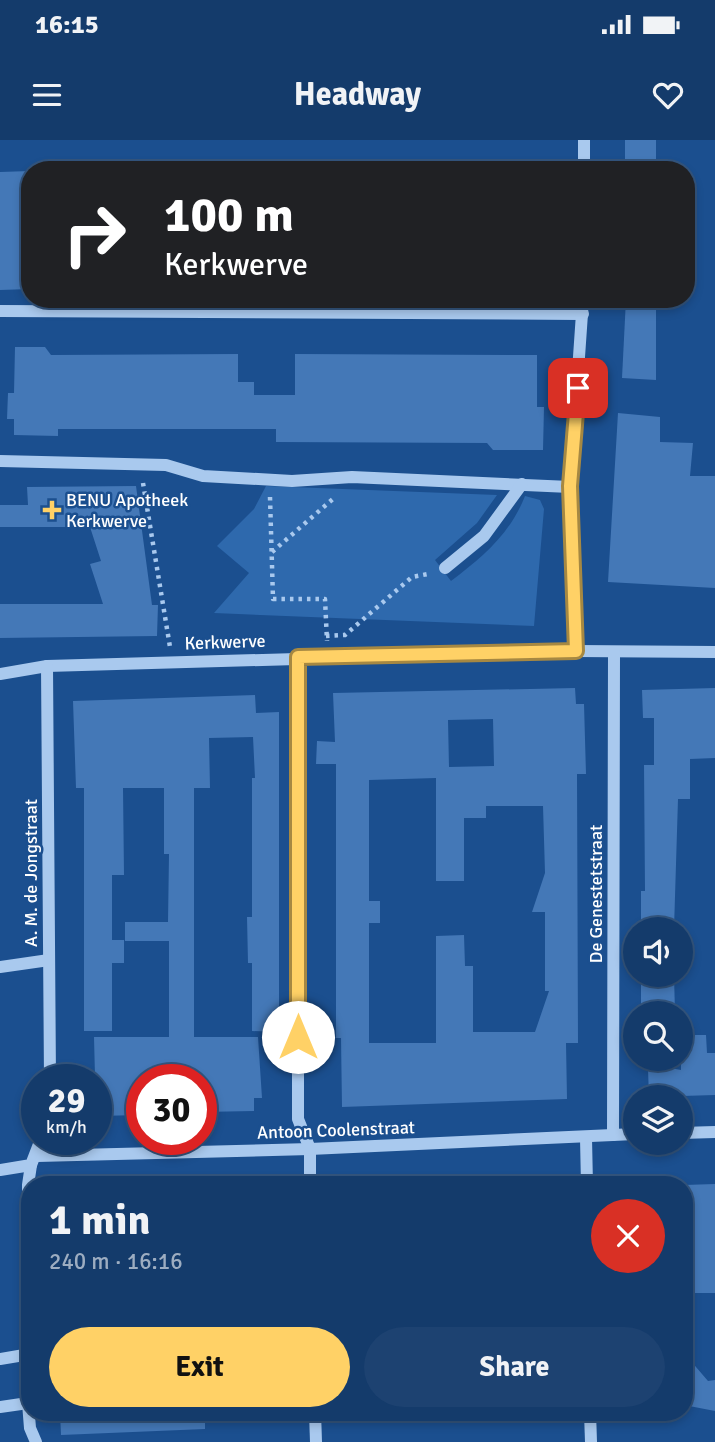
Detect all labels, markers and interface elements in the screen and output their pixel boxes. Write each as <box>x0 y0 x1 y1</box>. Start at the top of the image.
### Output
text: 16:15 <box>35 9 99 41</box>
text: Headway <box>294 75 421 114</box>
icon: menu <box>28 76 66 114</box>
icon: heart <box>649 76 687 114</box>
text: 100 m <box>164 185 294 245</box>
icon: right <box>49 189 140 280</box>
text: Kerkwerve <box>164 245 308 284</box>
pin <box>548 358 608 418</box>
icon: arrive <box>559 369 597 407</box>
place label: BENU Apotheek Kerkwerve <box>66 489 188 532</box>
marker: BENU Apotheek Kerkwerve <box>44 502 60 518</box>
street label: Kerkwerve <box>184 630 266 654</box>
street label: A. M. de Jongstraat <box>20 799 42 947</box>
street label: De Genestetstraat <box>585 825 607 963</box>
map controls <box>623 917 693 1155</box>
button: sound <box>623 917 693 987</box>
position arrow <box>261 1000 335 1074</box>
button: search <box>623 1001 693 1071</box>
speed limit sign: 30 <box>126 1064 217 1155</box>
text: 29 <box>48 1079 85 1122</box>
button: layers <box>623 1085 693 1155</box>
text: km/h <box>46 1116 87 1138</box>
street label: Antoon Coolenstraat <box>257 1116 415 1144</box>
text: 1 min <box>49 1195 150 1246</box>
button: close <box>591 1199 665 1273</box>
text: 240 m · 16:16 <box>49 1247 183 1276</box>
button: Exit <box>49 1327 350 1407</box>
button: Share <box>364 1327 665 1407</box>

